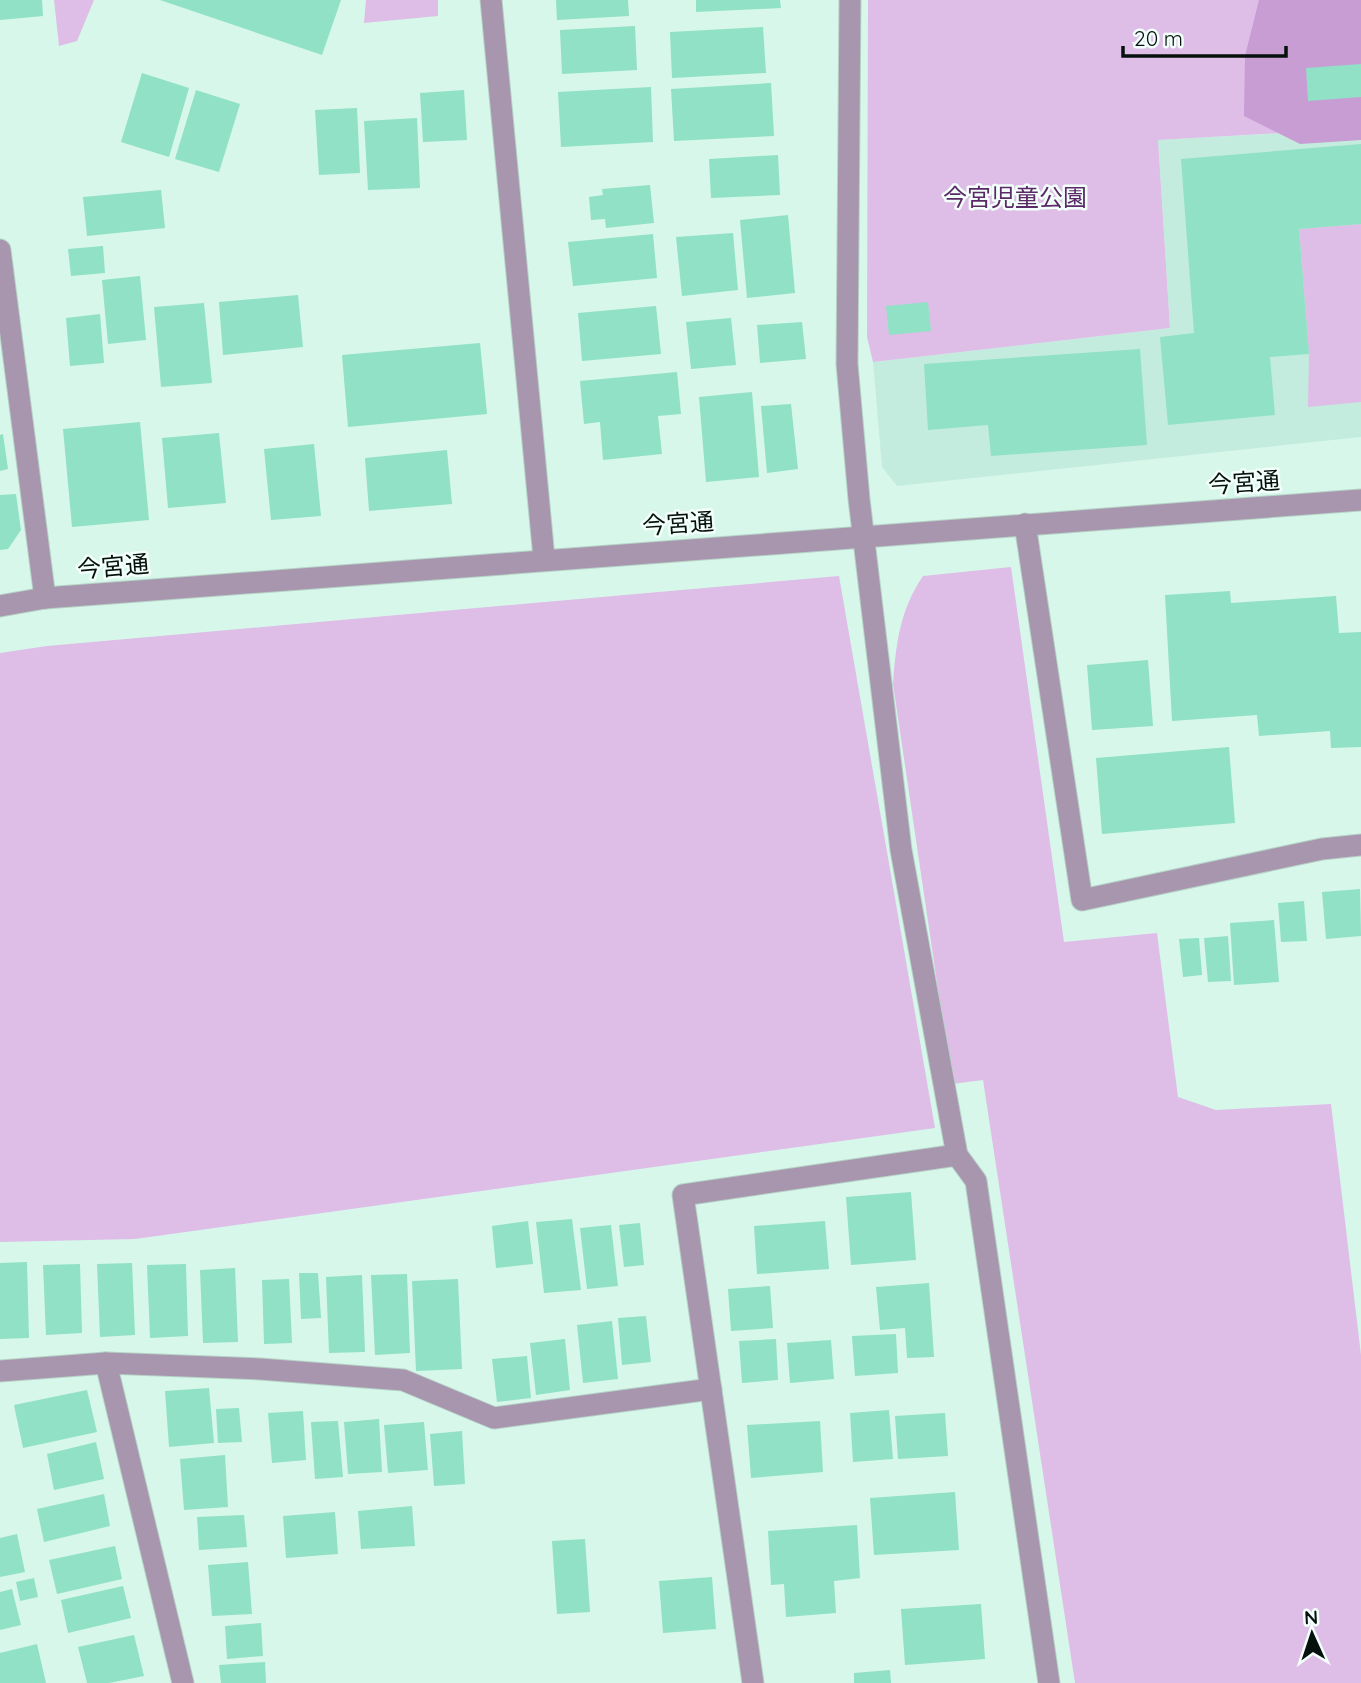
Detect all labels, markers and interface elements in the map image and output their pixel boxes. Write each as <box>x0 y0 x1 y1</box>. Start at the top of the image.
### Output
scale bar <box>1123 14 1286 58</box>
text: 20 m <box>1134 25 1183 51</box>
park label: 今宮児童公園 <box>943 182 1087 212</box>
street label: 今宮通 <box>1207 465 1281 499</box>
street label: 今宮通 <box>641 506 715 540</box>
street label: 今宮通 <box>76 548 150 584</box>
north arrow <box>1277 1599 1347 1669</box>
text: N <box>1304 1605 1319 1629</box>

